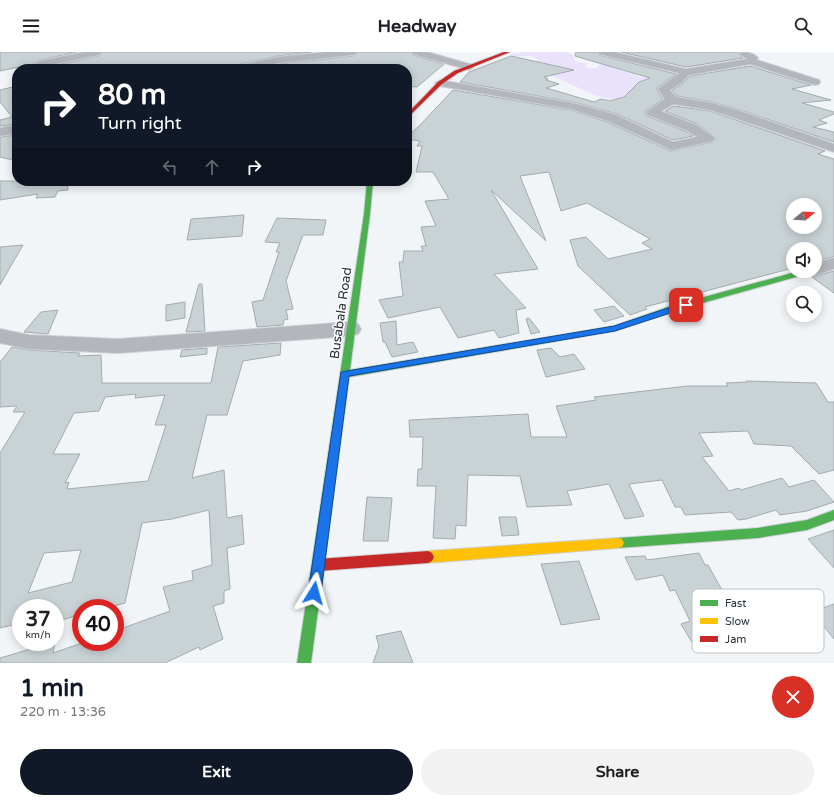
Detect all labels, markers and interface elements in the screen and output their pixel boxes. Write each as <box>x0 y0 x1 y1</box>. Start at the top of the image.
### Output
icon: menu <box>20 15 42 37</box>
text: Headway <box>378 15 456 37</box>
icon: search <box>792 15 814 37</box>
text: 80 m <box>98 78 166 112</box>
icon: right <box>32 80 84 132</box>
text: Turn right <box>98 112 182 134</box>
icon: left <box>159 156 181 178</box>
icon: ahead <box>201 156 223 178</box>
icon: right <box>243 156 265 178</box>
north arrow <box>786 198 822 234</box>
map controls <box>786 198 822 322</box>
button: sound <box>786 242 822 278</box>
street label: Busabala Road <box>327 266 355 360</box>
button: search <box>786 286 822 322</box>
pin <box>669 288 703 322</box>
icon: arrive <box>675 294 697 316</box>
position arrow <box>293 572 335 614</box>
legend <box>692 589 824 653</box>
text: Fast <box>725 597 746 610</box>
speed limit sign: 40 <box>72 599 124 651</box>
text: 37 <box>25 608 51 632</box>
text: Slow <box>725 615 750 628</box>
text: km/h <box>25 629 51 641</box>
text: Jam <box>725 633 746 646</box>
text: 1 min <box>20 674 84 703</box>
button: close <box>772 676 814 718</box>
text: 220 m · 13:36 <box>20 704 106 720</box>
button: Exit <box>20 749 413 795</box>
button: Share <box>421 749 814 795</box>

